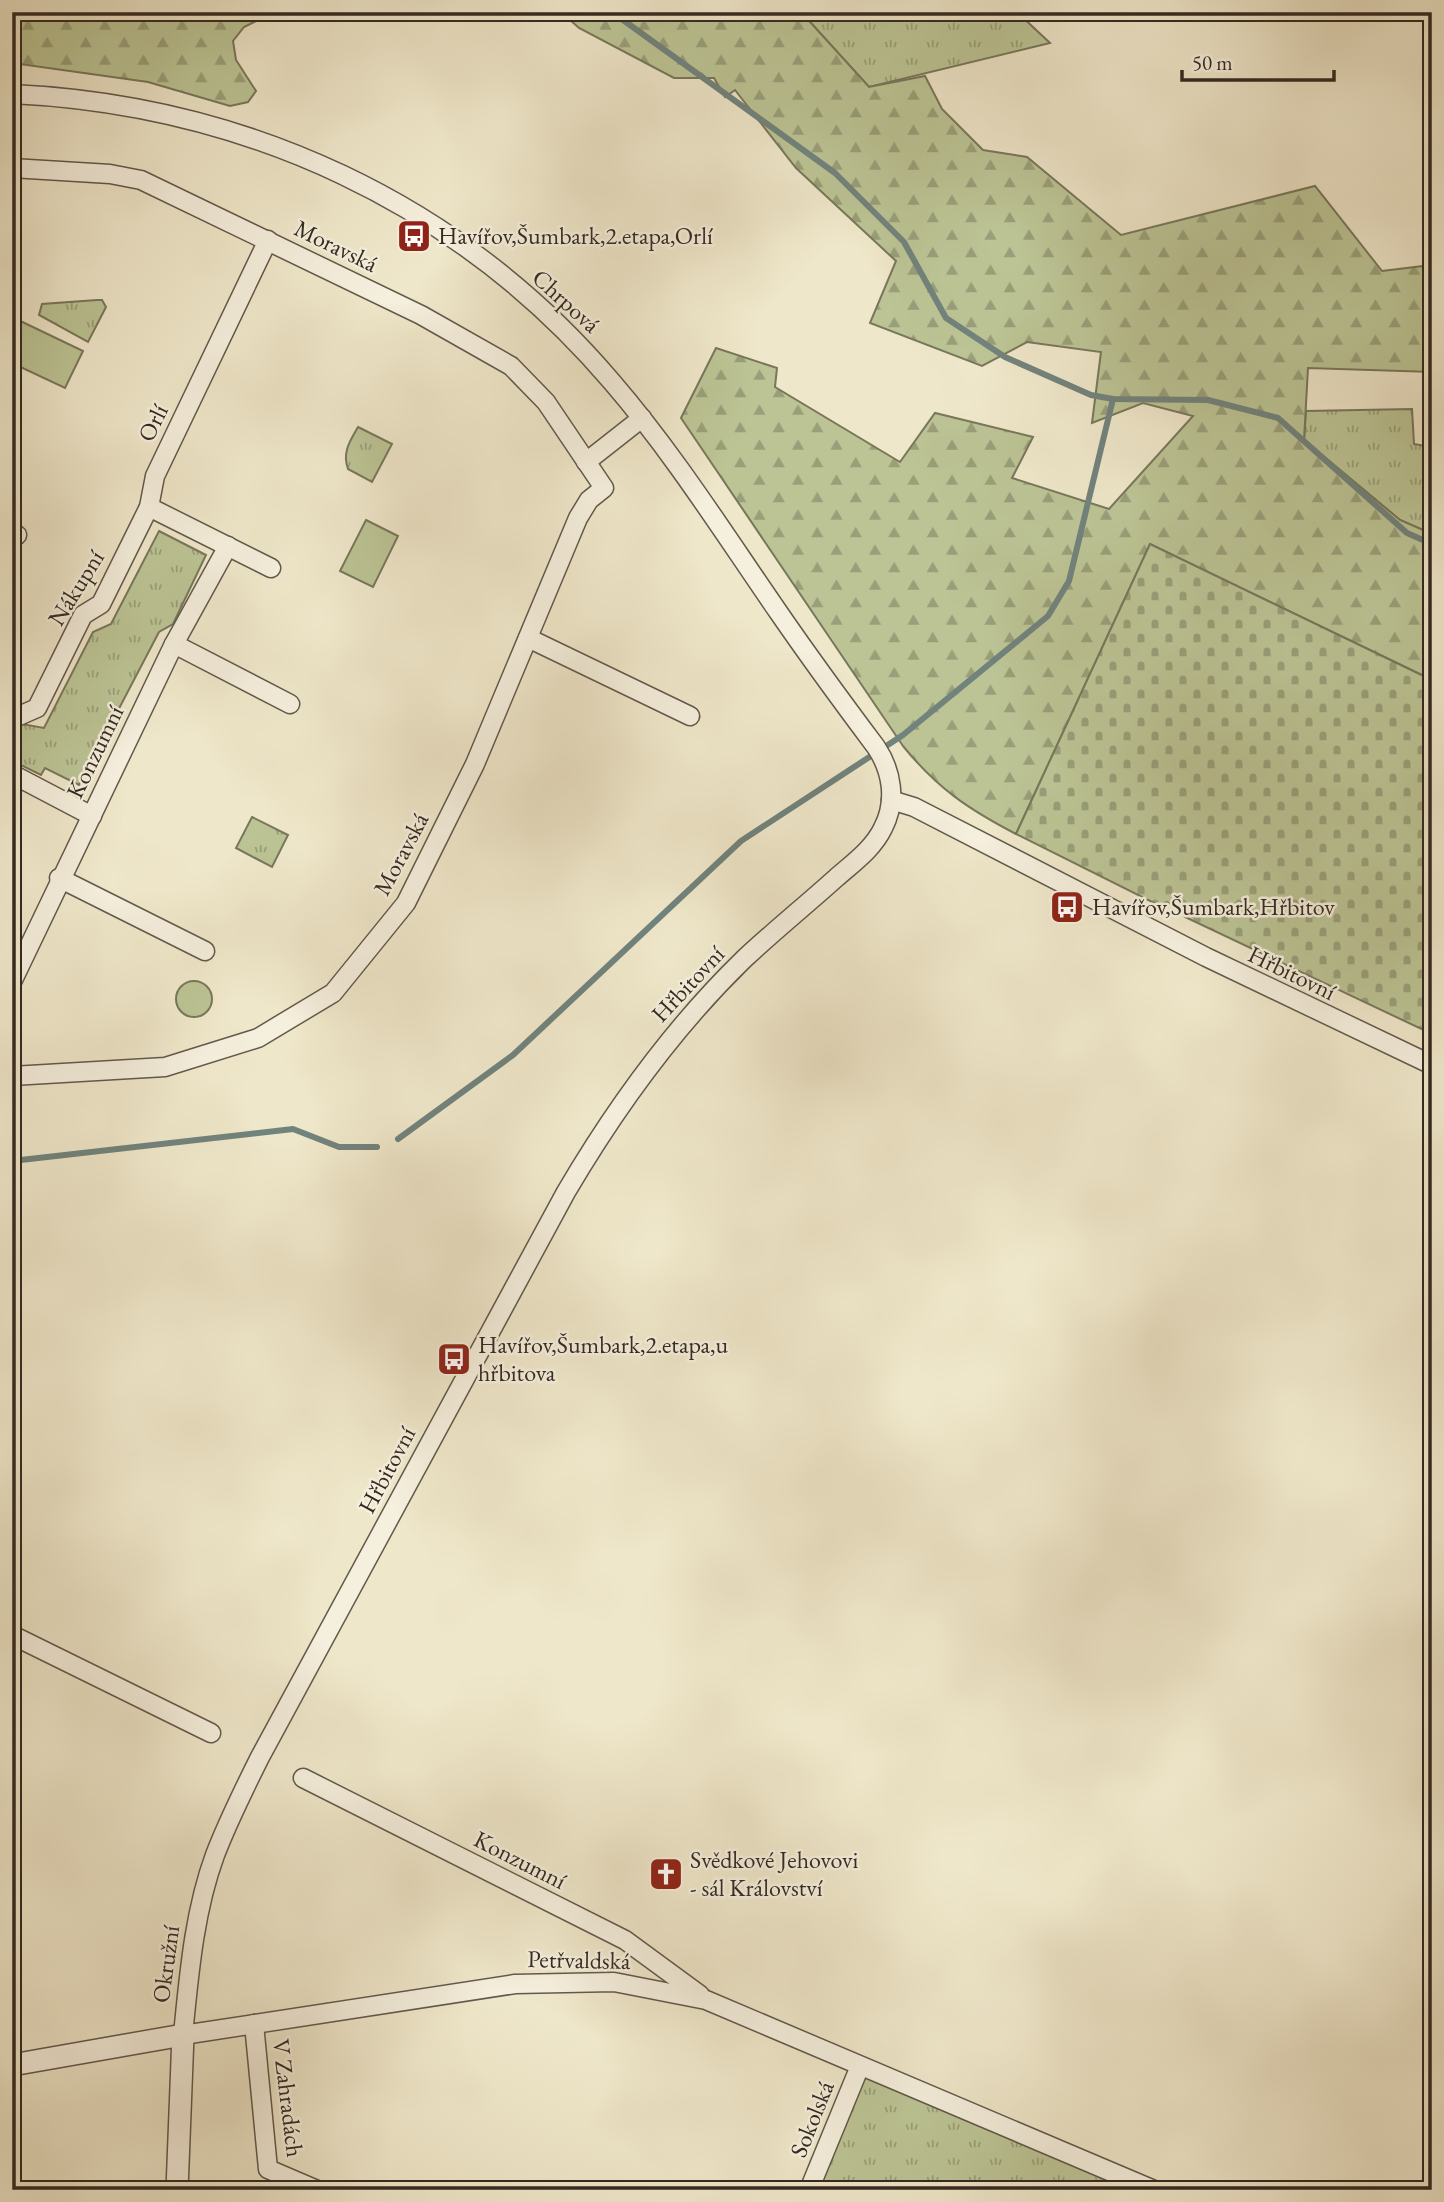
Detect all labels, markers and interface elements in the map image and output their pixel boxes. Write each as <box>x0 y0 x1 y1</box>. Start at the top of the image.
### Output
scale bar <box>1182 38 1334 82</box>
text: 50 m <box>1192 49 1233 76</box>
street label: Moravská <box>289 212 383 279</box>
bus stop icon: Havířov,Šumbark,2.etapa,Orlí <box>395 217 433 255</box>
place label: Havířov,Šumbark,2.etapa,Orlí <box>438 220 713 251</box>
street label: Chrpová <box>526 262 607 340</box>
street label: Orlí <box>130 399 175 447</box>
street label: Nákupní <box>40 544 111 631</box>
street label: Konzumní <box>59 700 130 803</box>
street label: Moravská <box>366 807 435 900</box>
bus stop icon: Havířov,Šumbark,Hřbitov <box>1048 888 1086 926</box>
place label: Havířov,Šumbark,Hřbitov <box>1092 891 1335 922</box>
street label: Hřbitovní <box>1243 938 1341 1007</box>
street label: Hřbitovní <box>644 939 731 1029</box>
place label: Havířov,Šumbark,2.etapa,u hřbitova <box>478 1329 729 1388</box>
bus stop icon: Havířov,Šumbark,2.etapa,u hřbitova <box>435 1340 473 1378</box>
street label: Hřbitovní <box>351 1421 422 1518</box>
street label: Konzumní <box>469 1823 572 1896</box>
place label: Svědkové Jehovovi - sál Království <box>690 1844 859 1903</box>
church icon: Svědkové Jehovovi - sál Království <box>647 1855 685 1893</box>
street label: Okružní <box>145 1923 186 2005</box>
street label: Petřvaldská <box>527 1943 631 1976</box>
street label: V Zahradách <box>266 2037 311 2159</box>
street label: Sokolská <box>782 2076 841 2162</box>

